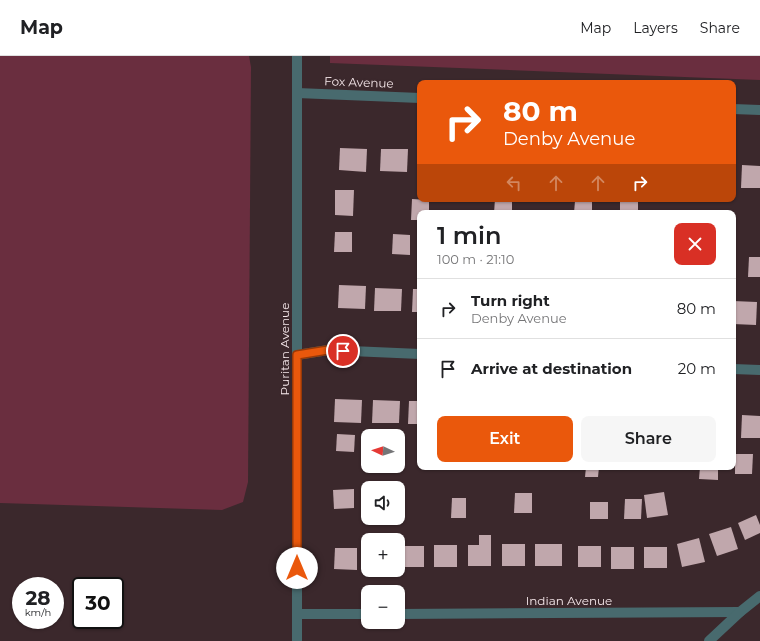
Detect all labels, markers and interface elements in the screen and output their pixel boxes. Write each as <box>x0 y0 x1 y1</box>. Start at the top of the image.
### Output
text: Map <box>20 16 63 39</box>
text: Map <box>580 19 611 37</box>
text: Layers <box>633 19 678 37</box>
text: Share <box>700 19 740 37</box>
street label: Fox Avenue <box>324 73 394 91</box>
text: 80 m <box>503 94 578 128</box>
icon: right <box>437 96 489 148</box>
text: Denby Avenue <box>503 128 635 150</box>
icon: left <box>503 172 525 194</box>
icon: ahead <box>545 172 567 194</box>
icon: ahead <box>587 172 609 194</box>
icon: right <box>629 172 651 194</box>
text: 1 min <box>437 221 501 250</box>
button: close <box>674 223 716 265</box>
text: 100 m · 21:10 <box>437 251 514 267</box>
text: Turn right <box>471 291 550 310</box>
icon: right <box>437 298 459 320</box>
text: 80 m <box>677 299 716 318</box>
street label: Puritan Avenue <box>277 303 292 395</box>
text: Denby Avenue <box>471 310 567 326</box>
pin <box>326 334 360 368</box>
icon: arrive <box>332 340 354 362</box>
icon: arrive <box>437 358 459 380</box>
text: Arrive at destination <box>471 359 632 378</box>
text: 20 m <box>678 359 716 378</box>
button: Exit <box>437 416 573 462</box>
button: Share <box>581 416 716 462</box>
north arrow <box>361 429 405 473</box>
map controls <box>361 429 405 629</box>
button: sound <box>361 481 405 525</box>
button: + <box>361 533 405 577</box>
position arrow <box>276 547 318 589</box>
speed limit sign: 30 <box>72 577 124 629</box>
button: − <box>361 585 405 629</box>
text: 28 <box>26 586 51 610</box>
street label: Indian Avenue <box>526 593 612 608</box>
text: km/h <box>25 606 51 619</box>

